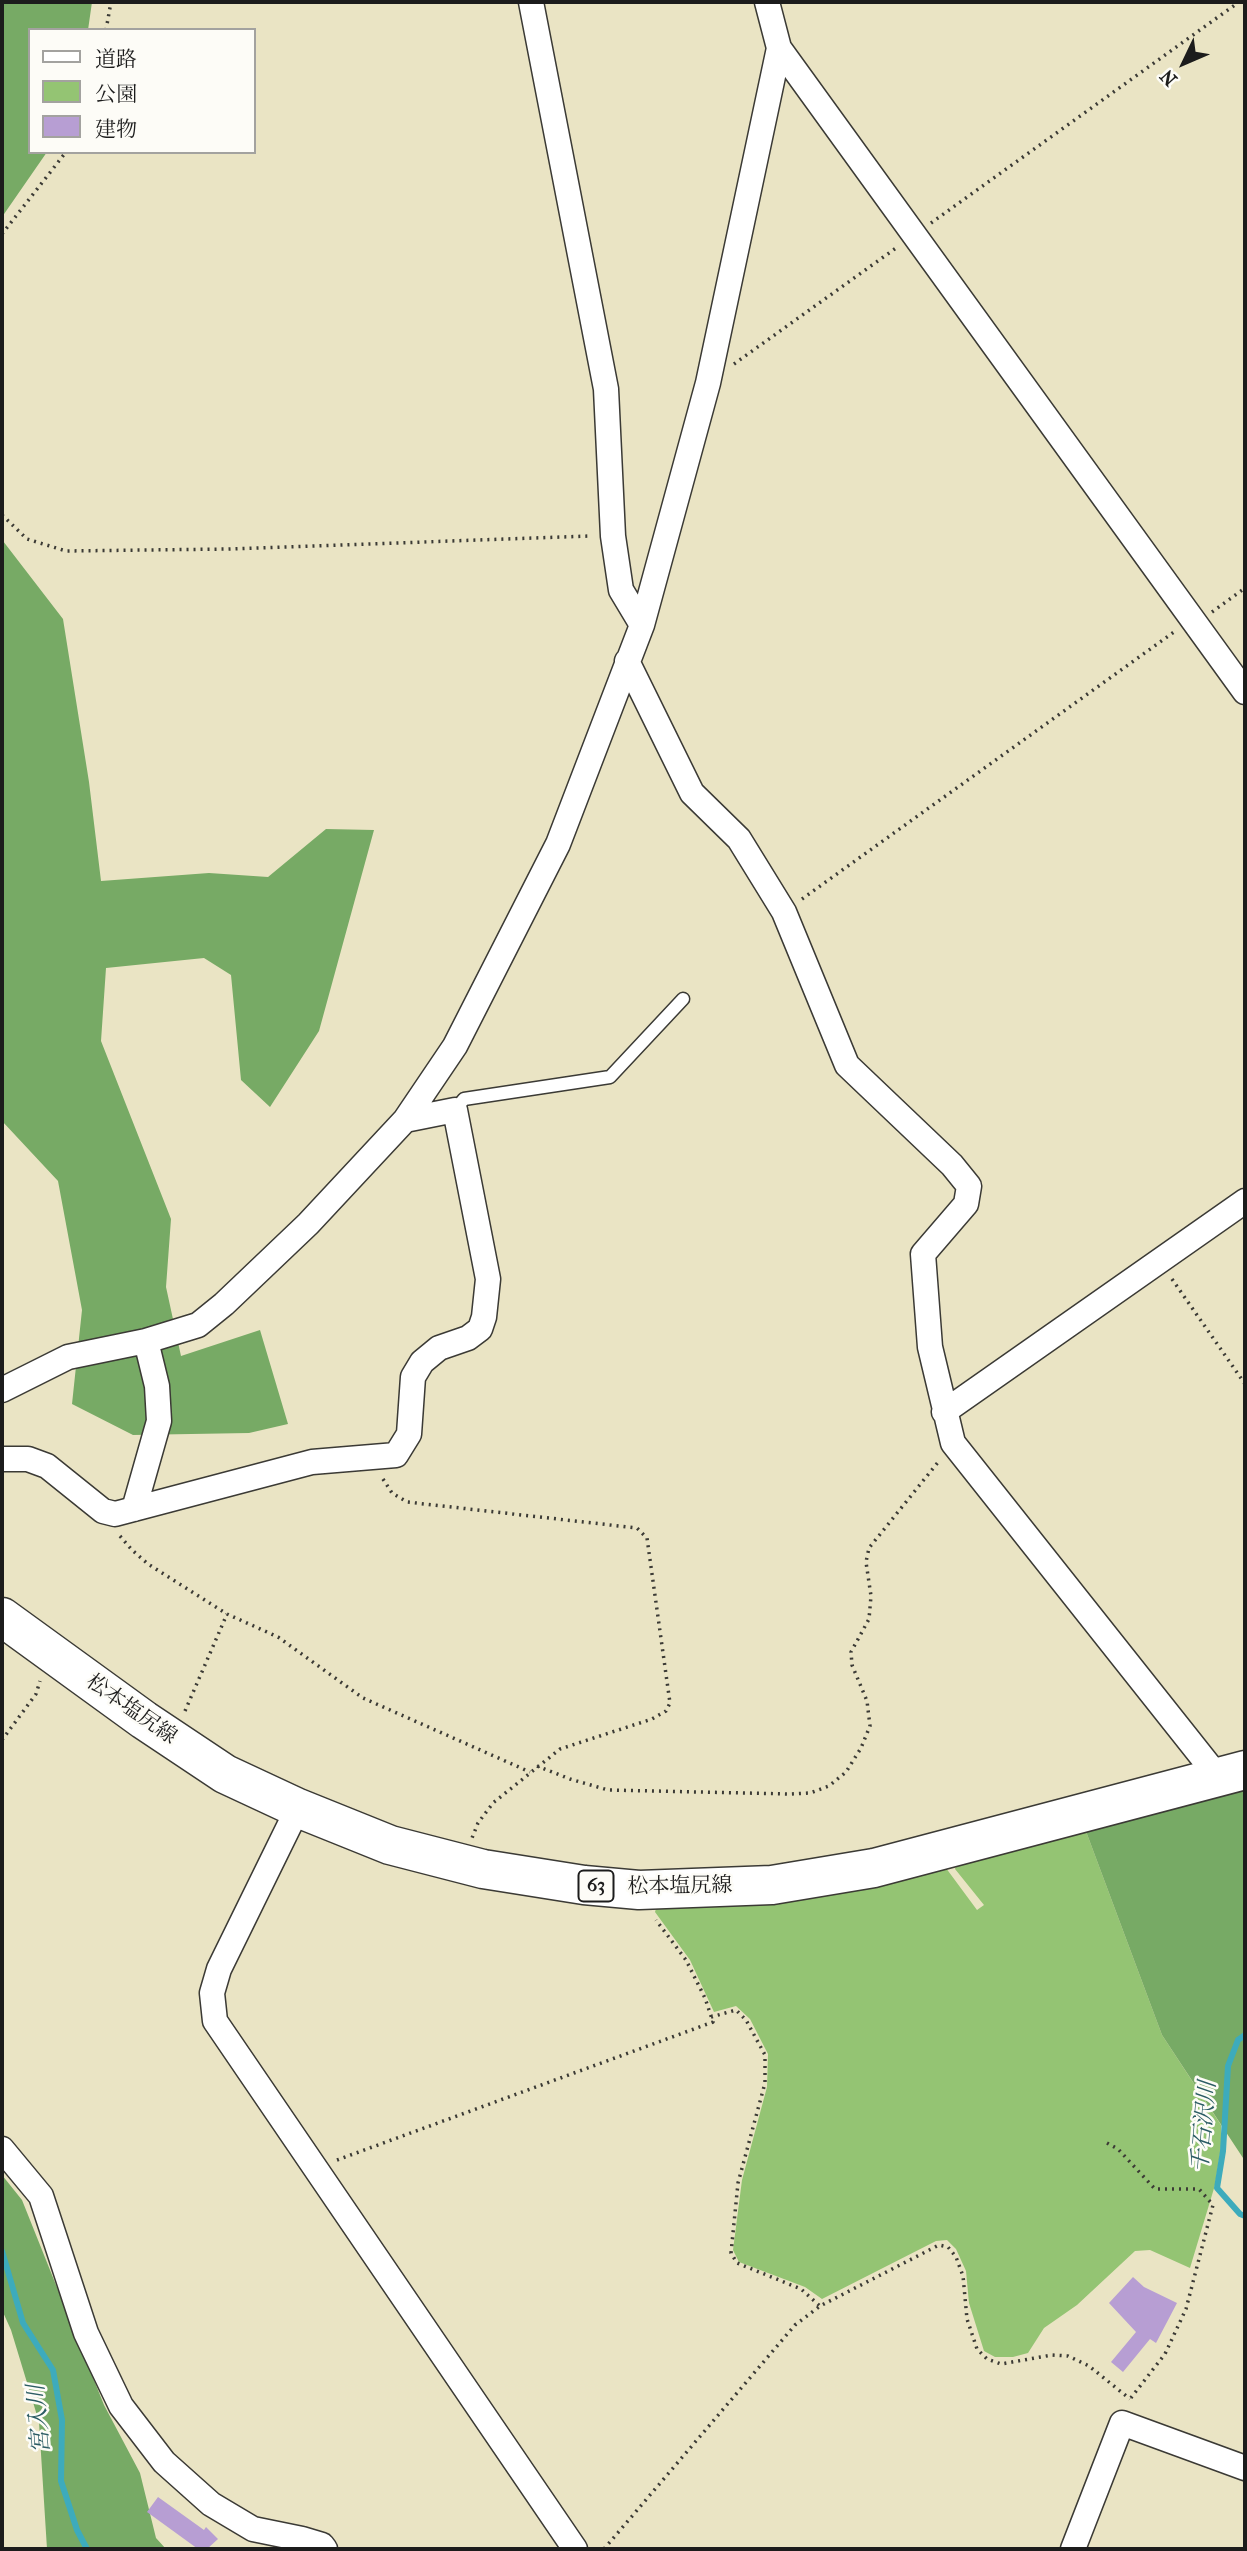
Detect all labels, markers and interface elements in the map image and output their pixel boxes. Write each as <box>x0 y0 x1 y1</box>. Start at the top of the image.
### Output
legend <box>28 28 256 154</box>
north arrow <box>1149 28 1219 98</box>
text: 道路 <box>95 47 137 71</box>
text: N <box>1156 65 1182 90</box>
text: 公園 <box>95 82 137 106</box>
text: 建物 <box>95 117 137 141</box>
street label: 松本塩尻線 <box>81 1670 181 1750</box>
road number: 63 <box>578 1870 614 1902</box>
street label: 松本塩尻線 <box>627 1873 733 1901</box>
water label: 千石沢川 <box>1187 2080 1223 2174</box>
water label: 宮入川 <box>23 2383 57 2455</box>

